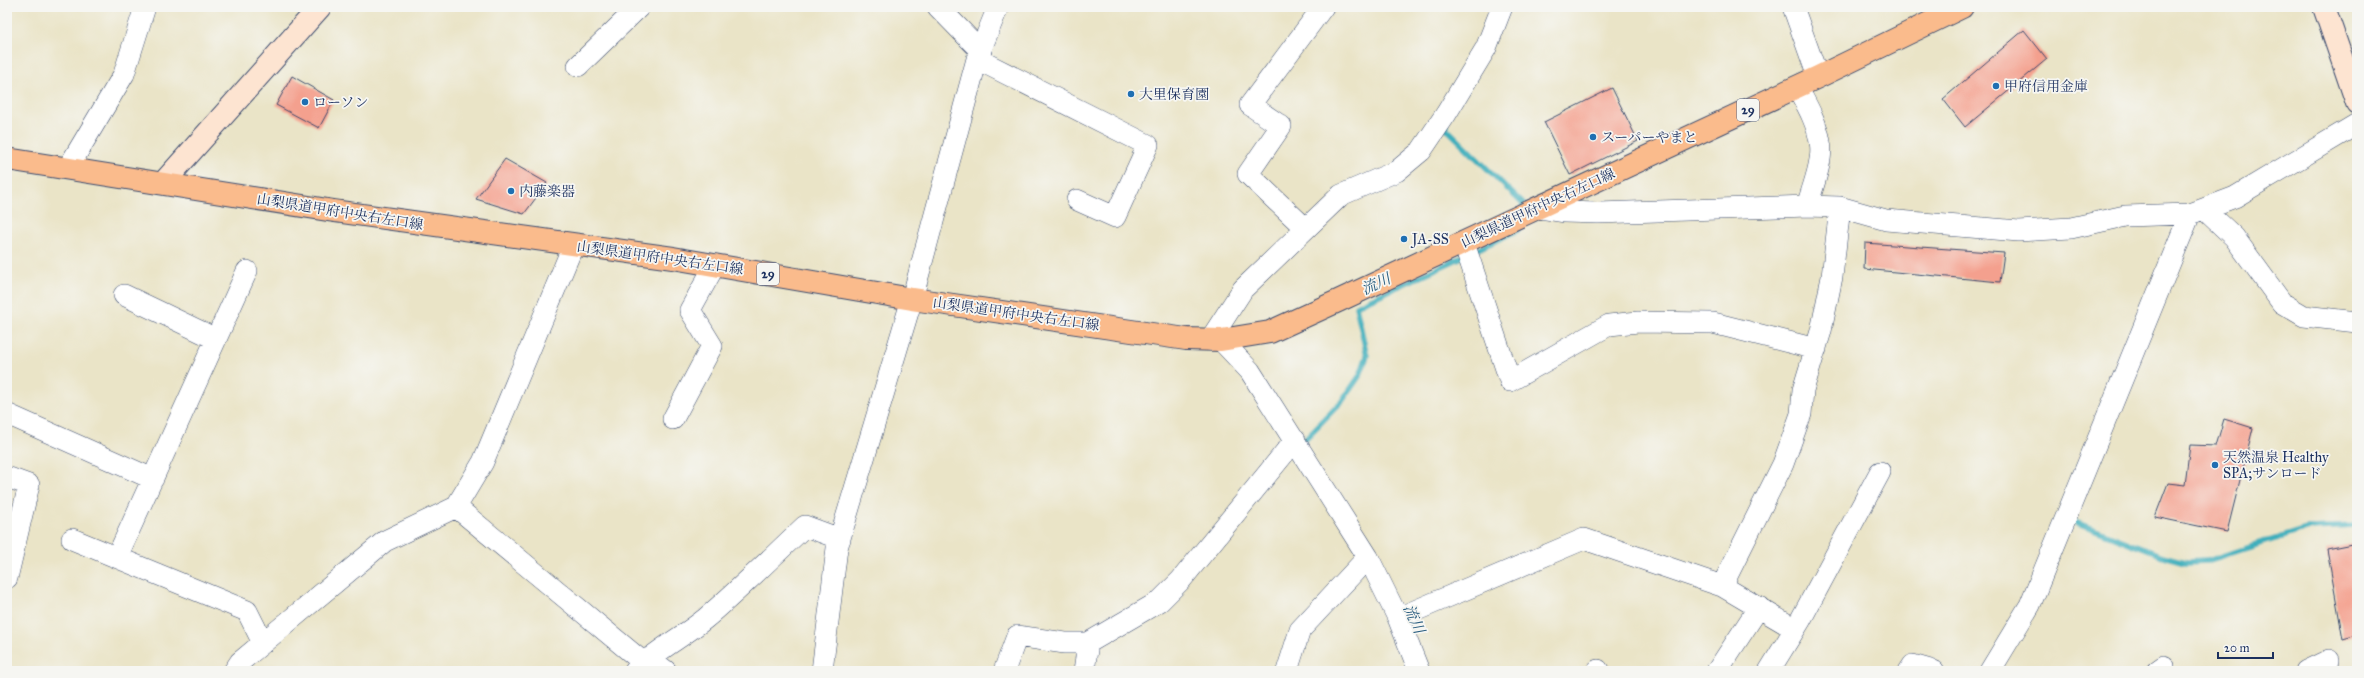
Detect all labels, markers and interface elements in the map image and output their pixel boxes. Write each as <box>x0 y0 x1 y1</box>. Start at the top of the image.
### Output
place label: 甲府信用金庫 <box>2004 78 2088 95</box>
marker: 甲府信用金庫 <box>1991 81 2001 91</box>
place label: 大里保育園 <box>1139 86 1209 103</box>
marker: 大里保育園 <box>1126 89 1136 99</box>
place label: ローソン <box>313 94 368 111</box>
marker: ローソン <box>300 97 310 107</box>
road number: 29 <box>1737 99 1759 121</box>
place label: スーパーやまと <box>1601 129 1698 146</box>
marker: スーパーやまと <box>1588 132 1598 142</box>
street label: 山梨県道甲府中央右左口線 <box>1458 165 1618 251</box>
place label: 内藤楽器 <box>519 183 575 200</box>
marker: 内藤楽器 <box>506 186 516 196</box>
street label: 山梨県道甲府中央右左口線 <box>256 190 424 234</box>
place label: JA-SS <box>1410 231 1449 249</box>
marker: JA-SS <box>1399 234 1409 244</box>
street label: 山梨県道甲府中央右左口線 <box>576 238 744 278</box>
road number: 29 <box>757 263 779 285</box>
water label: 流川 <box>1359 269 1395 298</box>
street label: 山梨県道甲府中央右左口線 <box>932 294 1100 334</box>
place label: 天然温泉 Healthy SPA;サンロード <box>2223 449 2329 482</box>
marker: 天然温泉 Healthy SPA;サンロード <box>2210 460 2220 470</box>
water label: 流川 <box>1400 602 1429 638</box>
scale bar <box>2218 634 2273 660</box>
text: 20 m <box>2224 641 2250 655</box>

